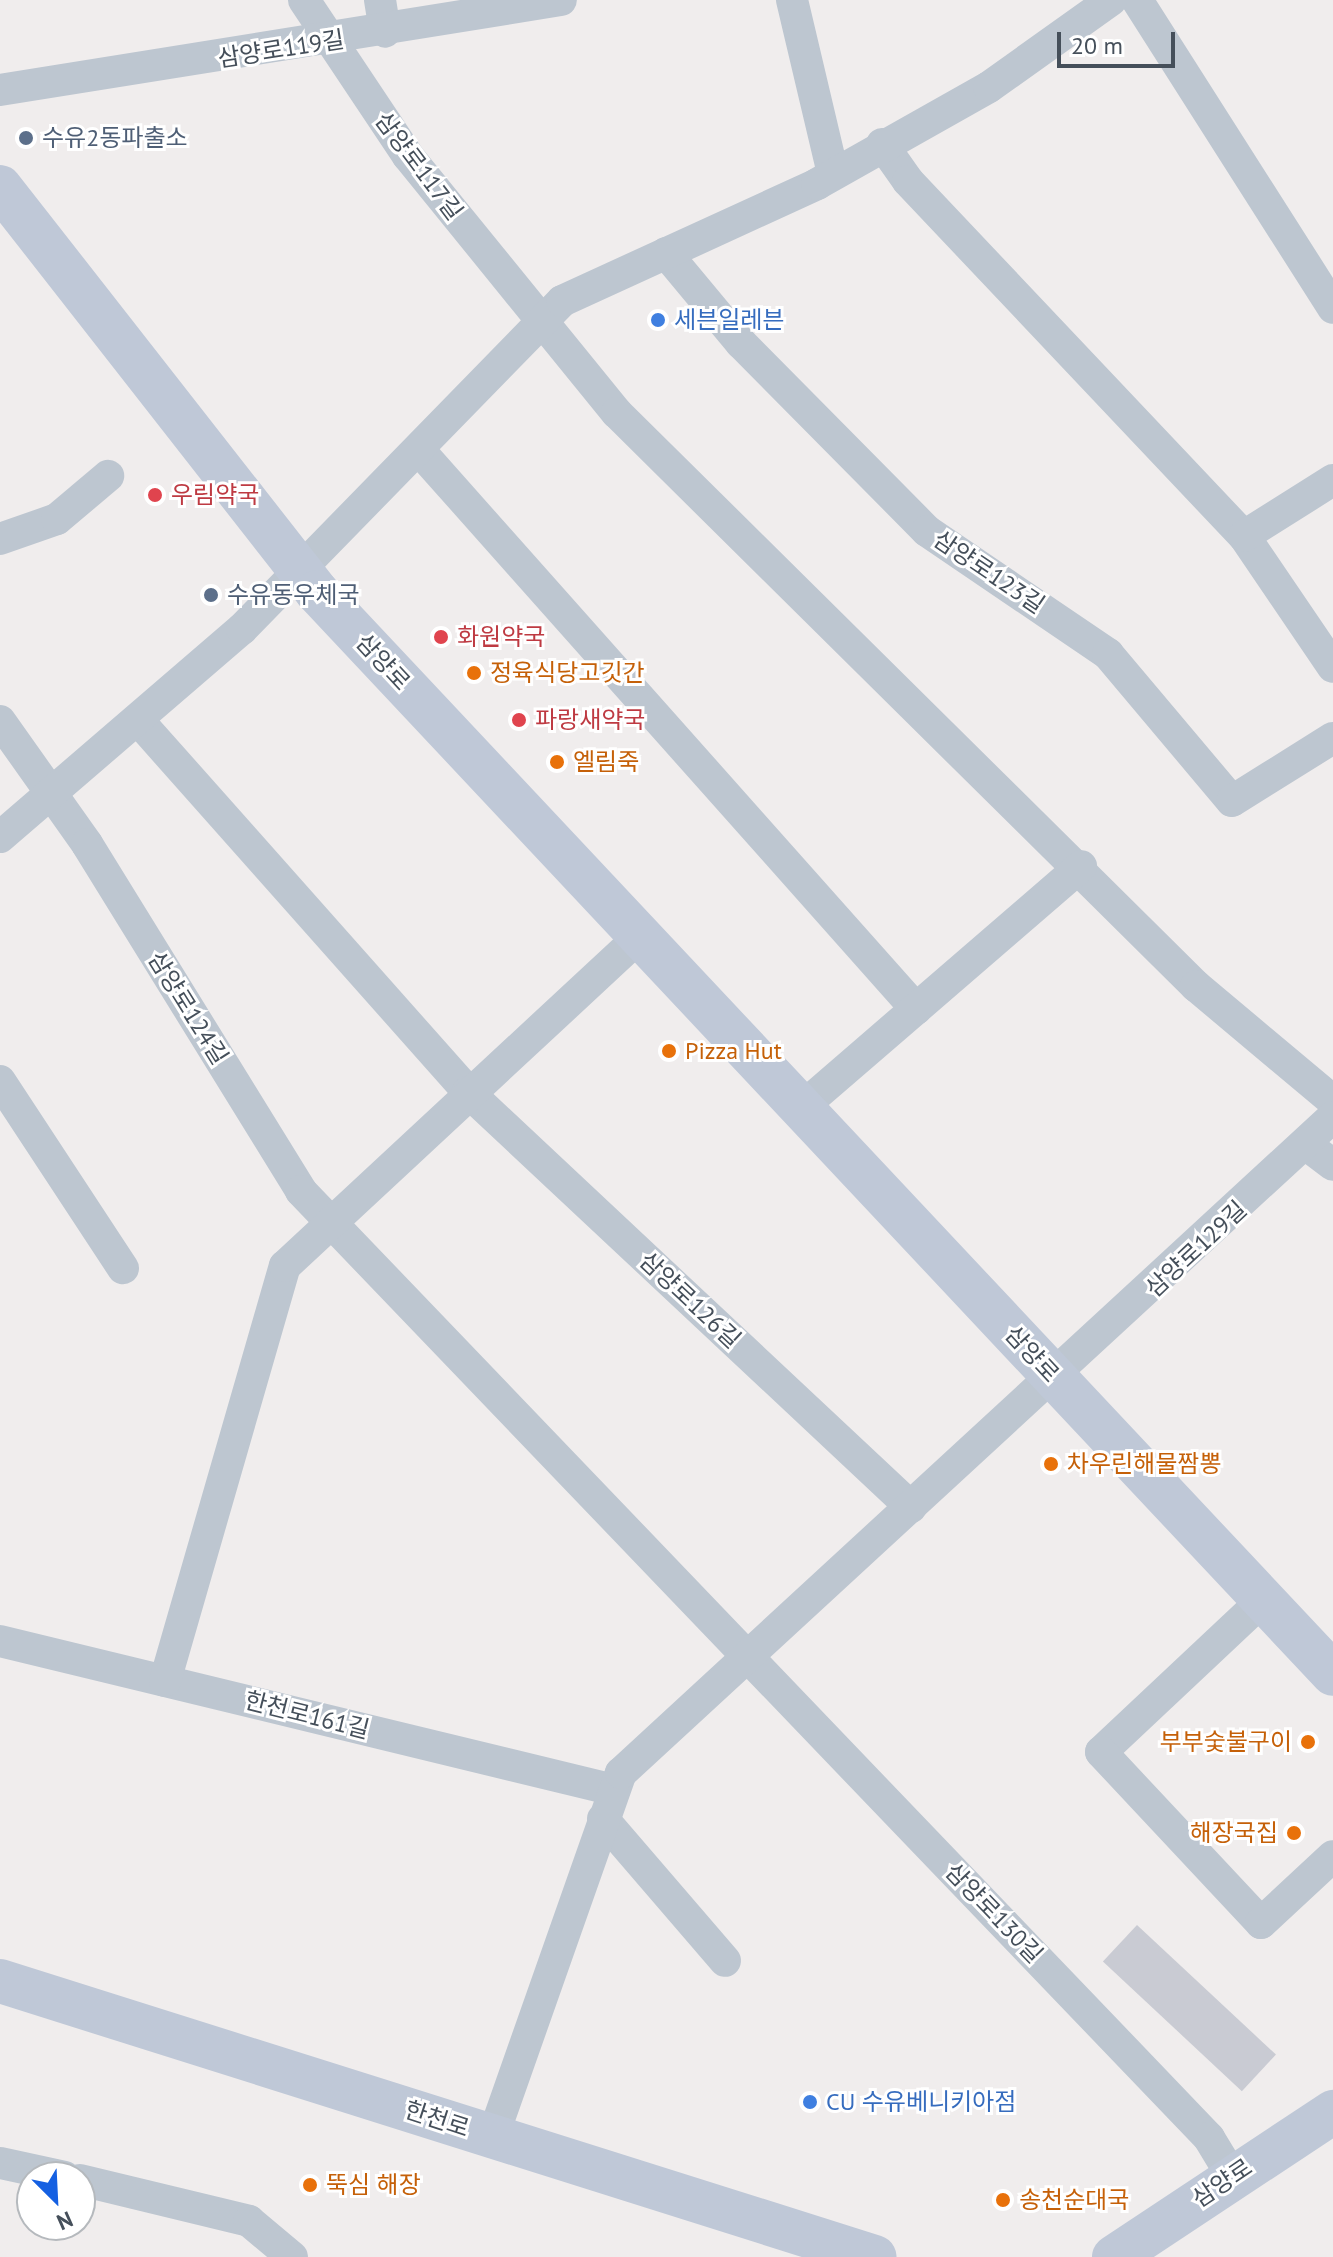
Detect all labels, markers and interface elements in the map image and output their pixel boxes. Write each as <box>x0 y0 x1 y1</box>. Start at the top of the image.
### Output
scale bar <box>1061 16 1179 66</box>
street label: 삼양로119길 <box>216 25 346 73</box>
text: 20 m <box>1071 30 1123 61</box>
street label: 삼양로117길 <box>369 106 469 226</box>
place label: 수유2동파출소 <box>42 124 188 152</box>
marker: 수유2동파출소 <box>17 129 35 147</box>
place label: 세븐일레븐 <box>674 306 784 334</box>
marker: 세븐일레븐 <box>649 311 667 329</box>
place label: 우림약국 <box>171 481 259 509</box>
marker: 우림약국 <box>146 486 164 504</box>
street label: 삼양로123길 <box>928 524 1050 620</box>
place label: 수유동우체국 <box>227 581 359 609</box>
marker: 수유동우체국 <box>202 586 220 604</box>
place label: 화원약국 <box>457 623 545 651</box>
street label: 삼양로 <box>350 628 416 696</box>
marker: 화원약국 <box>432 628 450 646</box>
place label: 정육식당고깃간 <box>490 659 645 687</box>
marker: 정육식당고깃간 <box>465 664 483 682</box>
place label: 파랑새약국 <box>535 706 645 734</box>
marker: 파랑새약국 <box>510 711 528 729</box>
place label: 엘림죽 <box>573 748 639 776</box>
marker: 엘림죽 <box>548 753 566 771</box>
street label: 삼양로124길 <box>142 946 234 1070</box>
place label: Pizza Hut <box>685 1037 782 1065</box>
marker: Pizza Hut <box>660 1042 678 1060</box>
street label: 삼양로129길 <box>1140 1195 1252 1303</box>
street label: 삼양로126길 <box>634 1246 746 1354</box>
street label: 삼양로 <box>999 1320 1065 1388</box>
place label: 차우린해물짬뽕 <box>1067 1450 1222 1478</box>
marker: 차우린해물짬뽕 <box>1042 1455 1060 1473</box>
street label: 한천로161길 <box>242 1686 372 1744</box>
place label: 부부숯불구이 <box>1160 1728 1292 1756</box>
marker: 부부숯불구이 <box>1299 1733 1317 1751</box>
place label: 해장국집 <box>1190 1819 1278 1847</box>
marker: 해장국집 <box>1285 1824 1303 1842</box>
street label: 삼양로130길 <box>939 1857 1049 1969</box>
place label: CU 수유베니키아점 <box>826 2088 1016 2116</box>
marker: CU 수유베니키아점 <box>801 2093 819 2111</box>
street label: 한천로 <box>401 2095 473 2143</box>
street label: 삼양로 <box>1186 2153 1258 2213</box>
north arrow <box>16 2161 96 2241</box>
place label: 뚝심 해장 <box>326 2171 421 2199</box>
marker: 뚝심 해장 <box>301 2176 319 2194</box>
place label: 송천순대국 <box>1019 2186 1129 2214</box>
marker: 송천순대국 <box>994 2191 1012 2209</box>
text: N <box>53 2205 77 2237</box>

